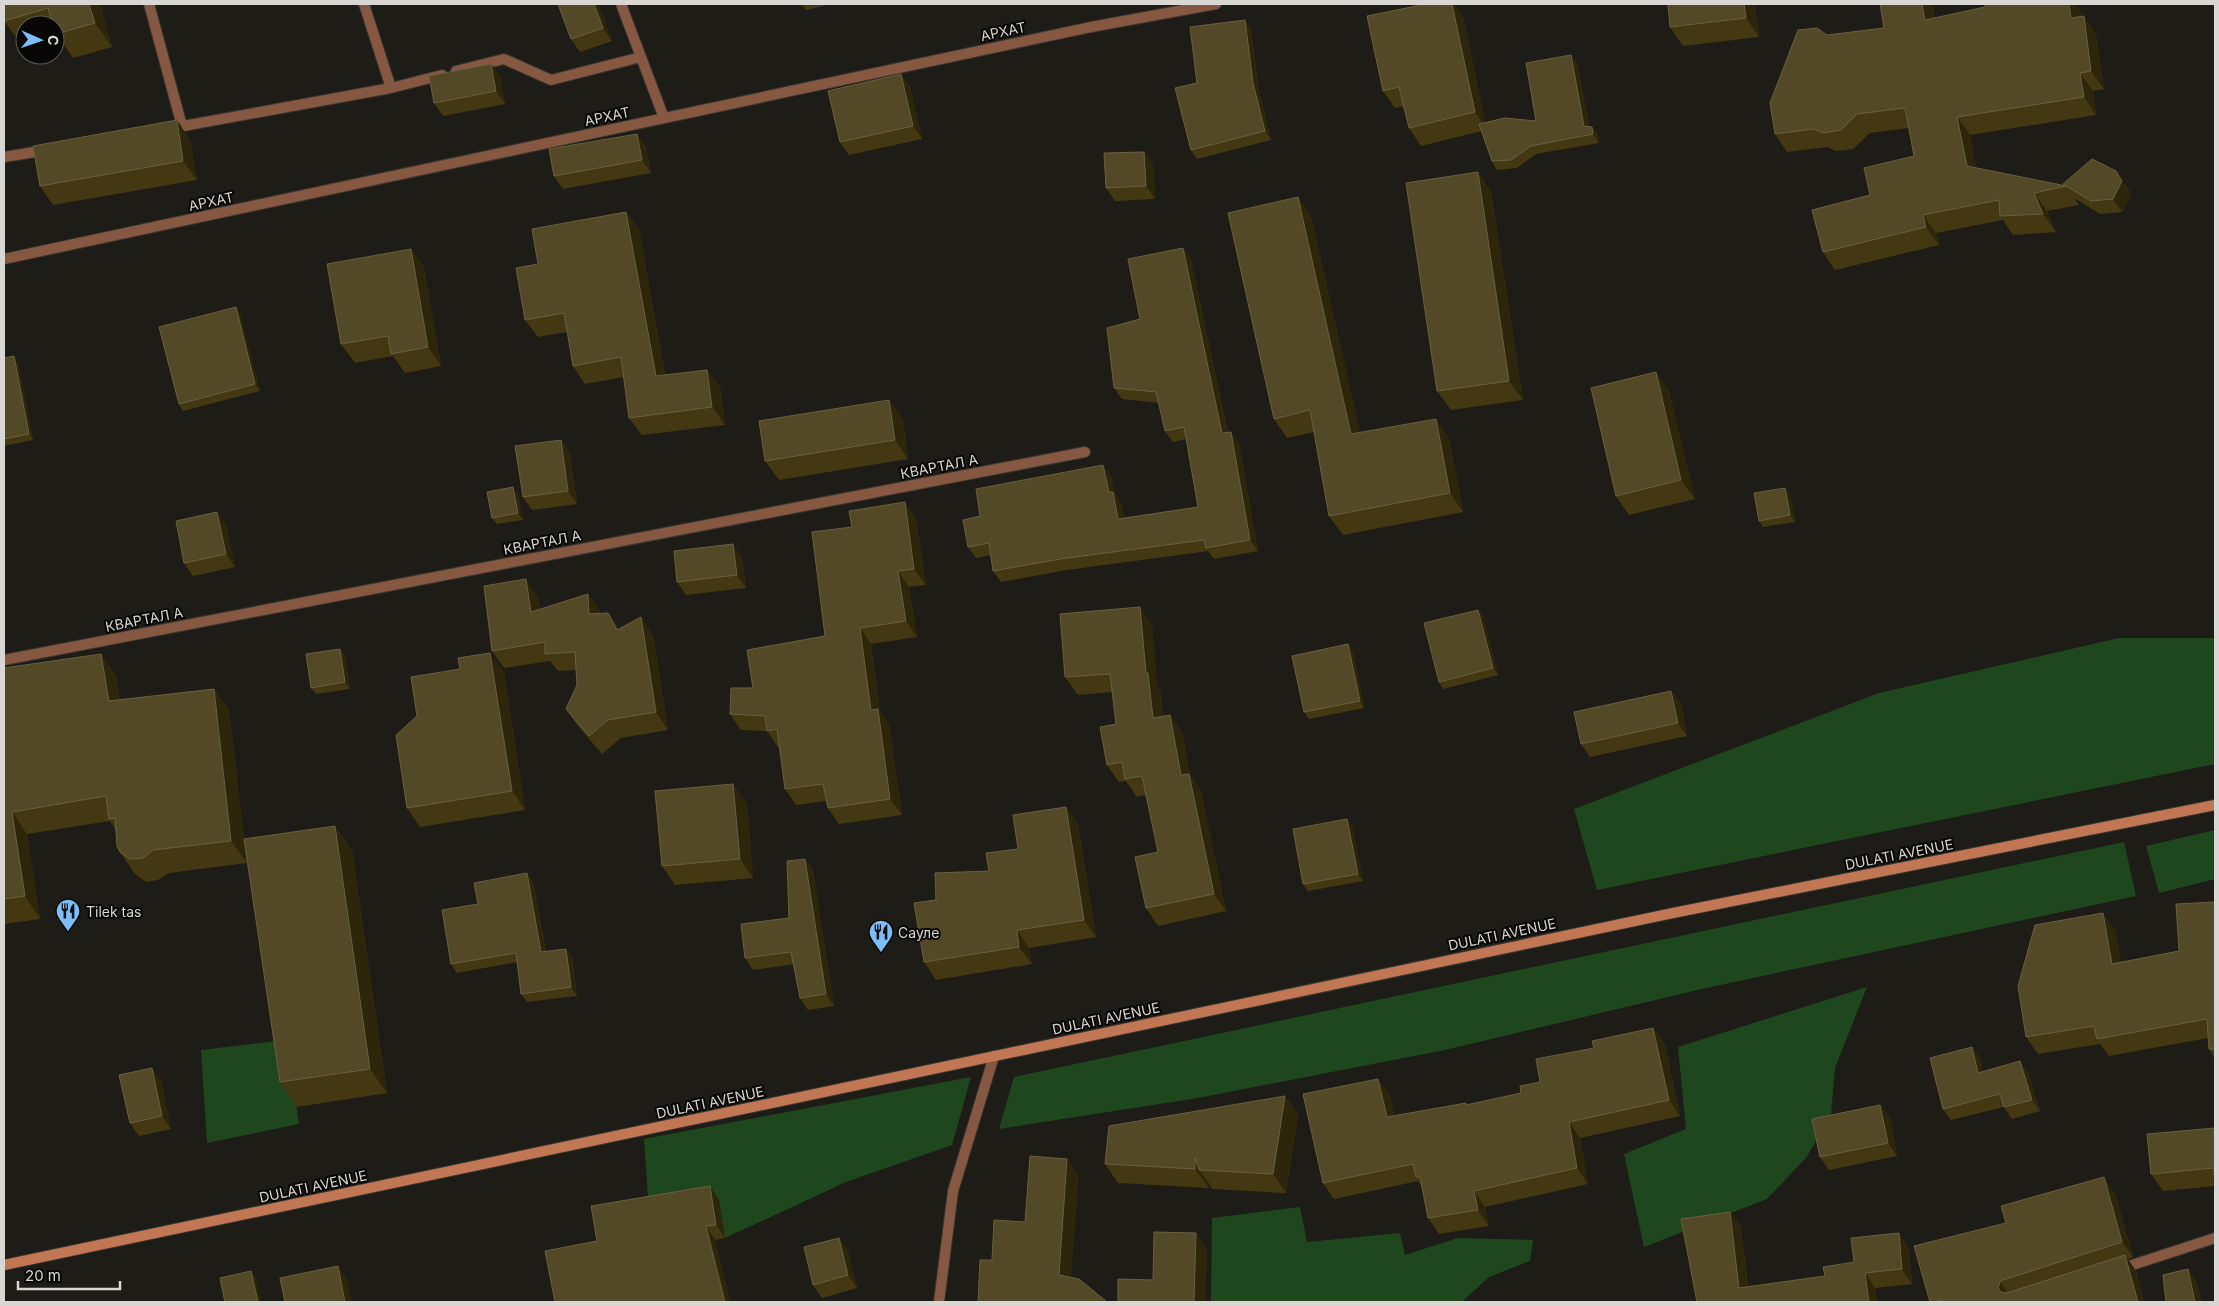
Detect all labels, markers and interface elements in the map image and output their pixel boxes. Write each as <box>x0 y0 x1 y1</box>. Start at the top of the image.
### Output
north arrow <box>15 15 65 65</box>
street label: АРХАТ <box>979 18 1027 44</box>
text: С <box>45 35 62 46</box>
street label: АРХАТ <box>583 103 631 129</box>
street label: АРХАТ <box>187 188 235 214</box>
street label: КВАРТАЛ А <box>899 450 980 482</box>
street label: КВАРТАЛ А <box>502 526 583 558</box>
street label: КВАРТАЛ А <box>104 603 185 635</box>
street label: DULATI AVENUE <box>1843 835 1955 873</box>
restaurant icon: Tilek tas <box>55 898 81 932</box>
place label: Tilek tas <box>86 903 142 920</box>
street label: DULATI AVENUE <box>1447 914 1557 954</box>
restaurant icon: Сауле <box>868 919 894 953</box>
place label: Сауле <box>898 924 939 941</box>
street label: DULATI AVENUE <box>1051 998 1161 1038</box>
street label: DULATI AVENUE <box>655 1082 765 1122</box>
street label: DULATI AVENUE <box>258 1166 368 1206</box>
scale bar <box>18 1258 120 1290</box>
text: 20 m <box>25 1266 61 1285</box>

